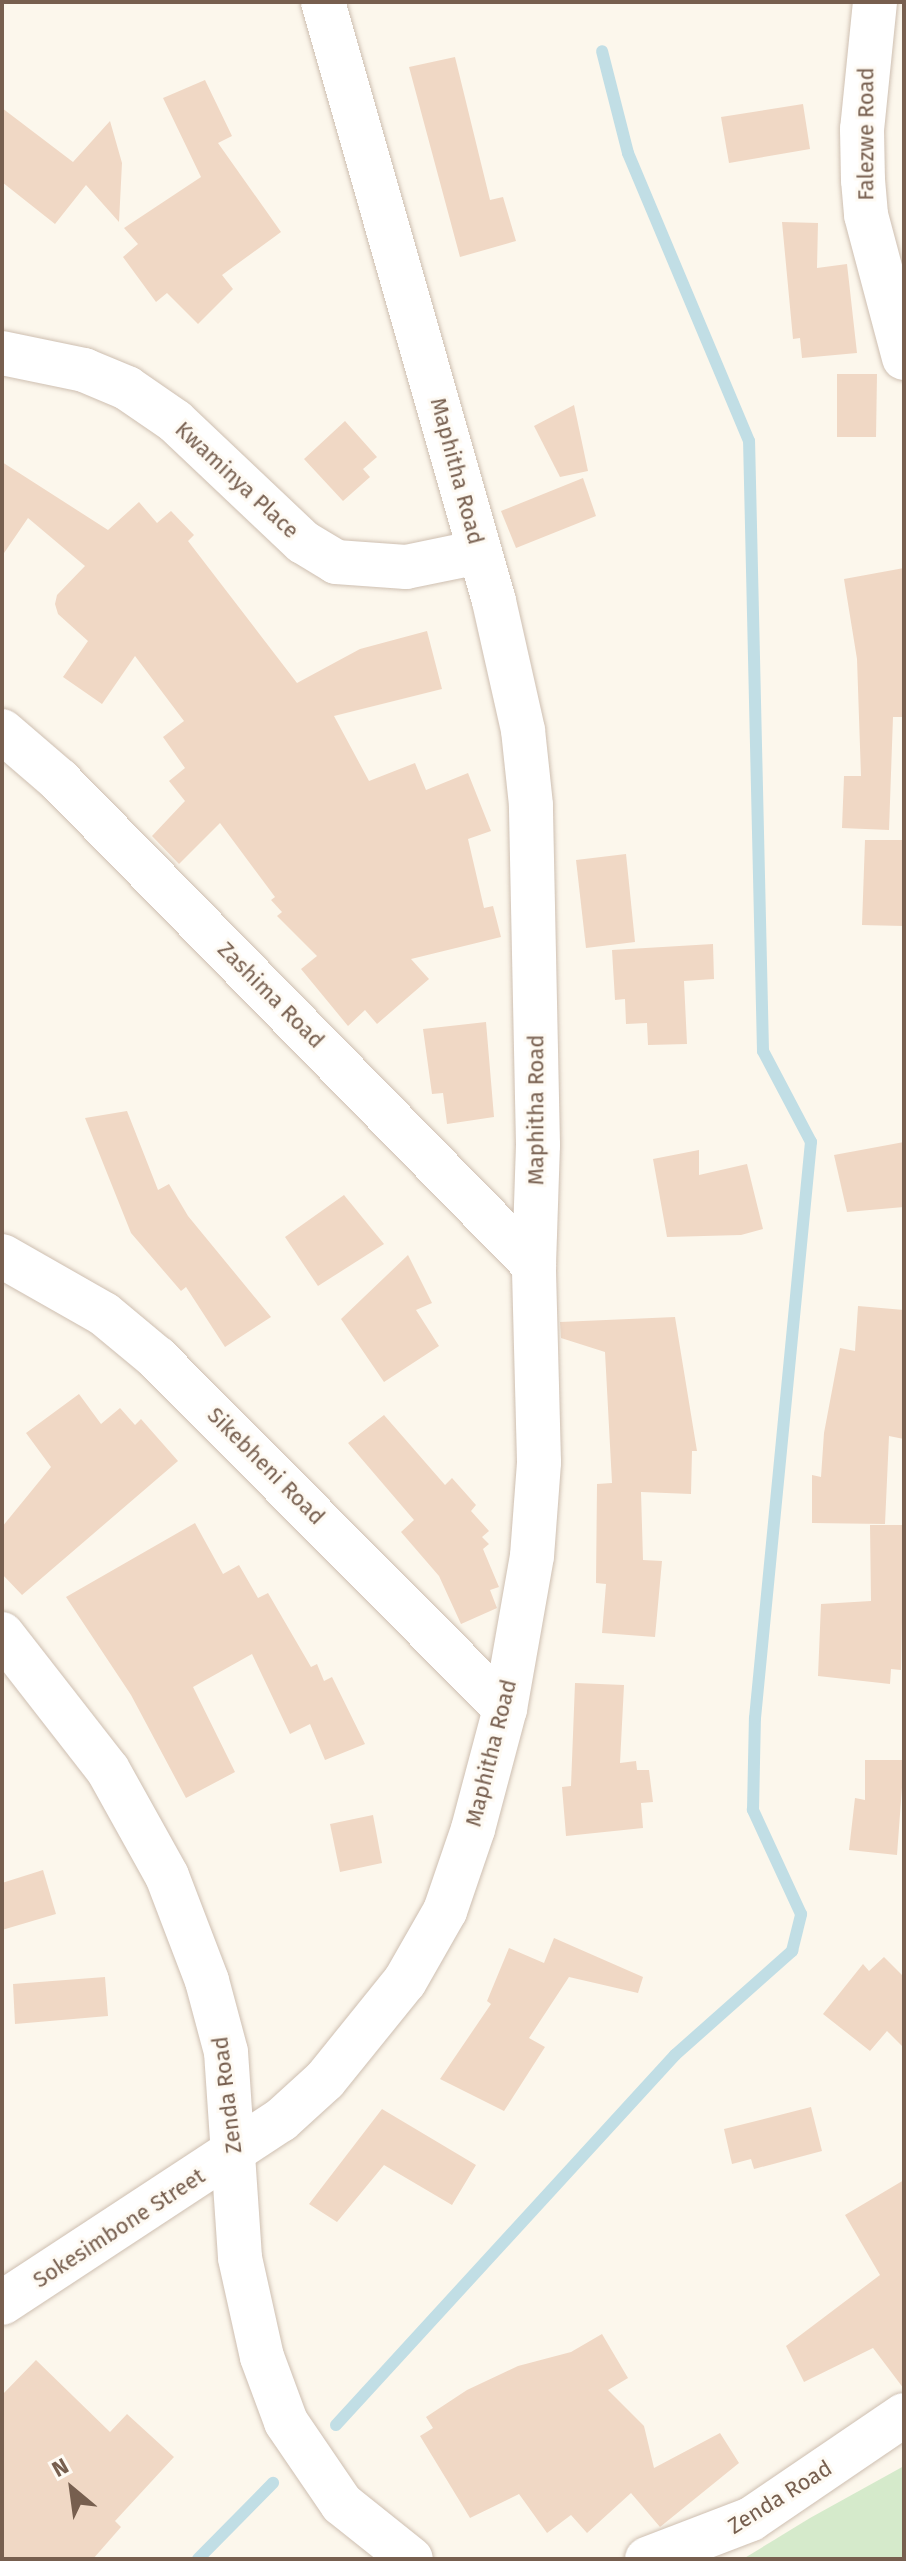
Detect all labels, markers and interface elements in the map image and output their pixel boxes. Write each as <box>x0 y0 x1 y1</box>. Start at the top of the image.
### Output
street label: Falezwe Road <box>853 67 879 201</box>
street label: Maphitha Road <box>425 395 489 547</box>
street label: Kwaminya Place <box>170 416 304 544</box>
street label: Zashima Road <box>212 936 330 1054</box>
street label: Maphitha Road <box>523 1035 549 1185</box>
street label: Sikebheni Road <box>202 1402 330 1530</box>
street label: Maphitha Road <box>460 1677 522 1829</box>
street label: Zenda Road <box>207 2035 247 2155</box>
street label: Sokesimbone Street <box>28 2163 210 2293</box>
north arrow <box>32 2449 112 2529</box>
text: N <box>47 2452 73 2483</box>
street label: Zenda Road <box>723 2455 837 2539</box>

